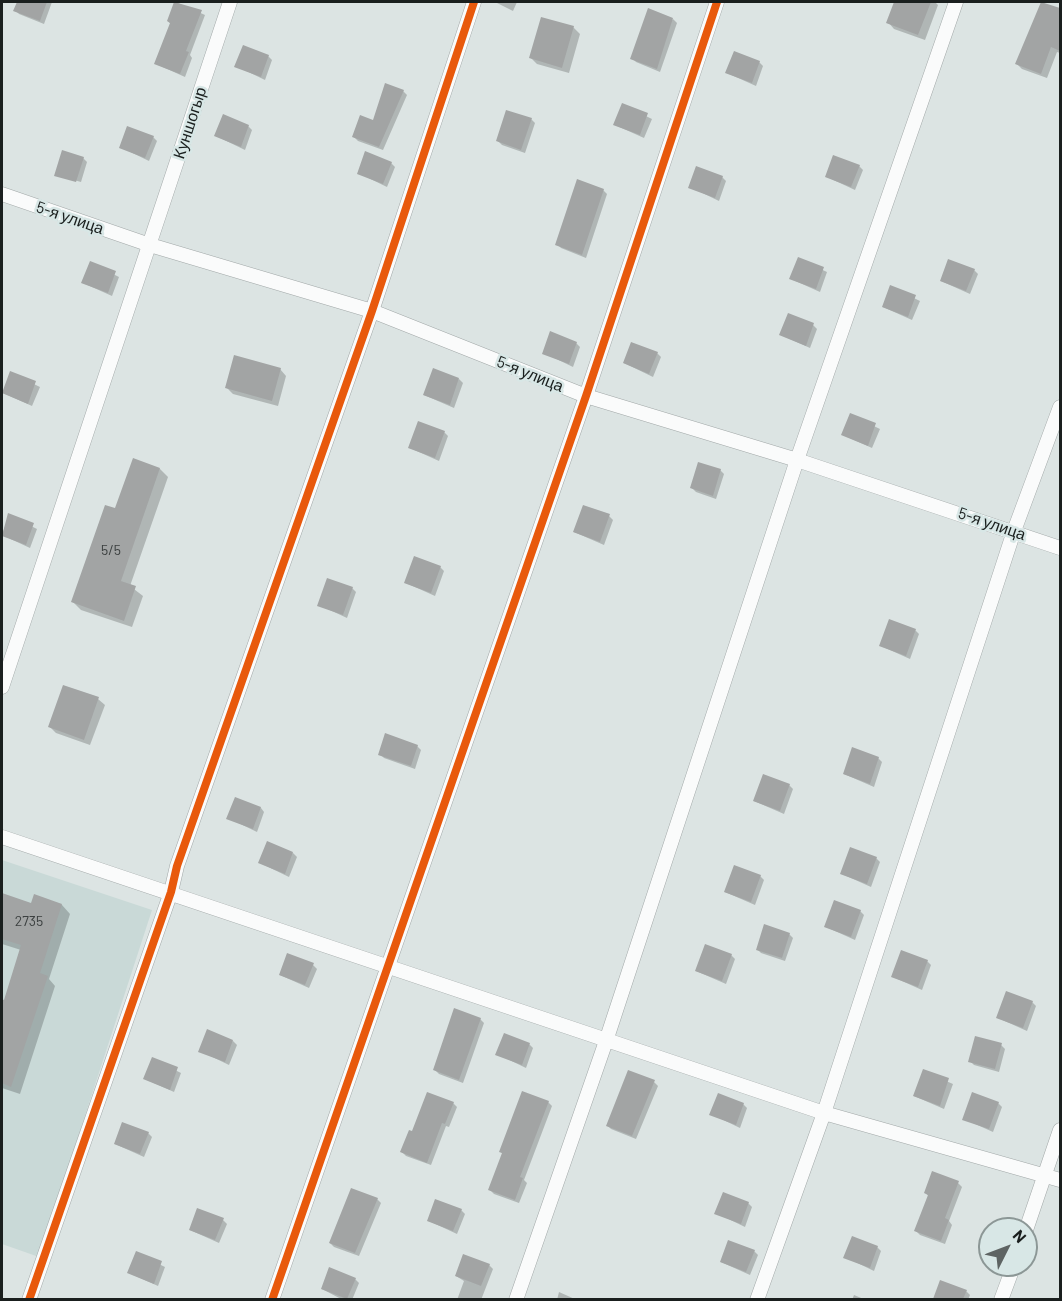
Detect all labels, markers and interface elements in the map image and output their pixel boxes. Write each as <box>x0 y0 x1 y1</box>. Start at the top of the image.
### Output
street label: Куншогыр <box>169 85 211 161</box>
street label: 5-я улица <box>34 197 106 239</box>
street label: 5-я улица <box>494 352 566 396</box>
street label: 5-я улица <box>956 503 1028 545</box>
house number: 5/5 <box>101 542 121 558</box>
house number: 2735 <box>15 913 43 929</box>
north arrow <box>978 1217 1038 1277</box>
text: N <box>1010 1226 1031 1246</box>

